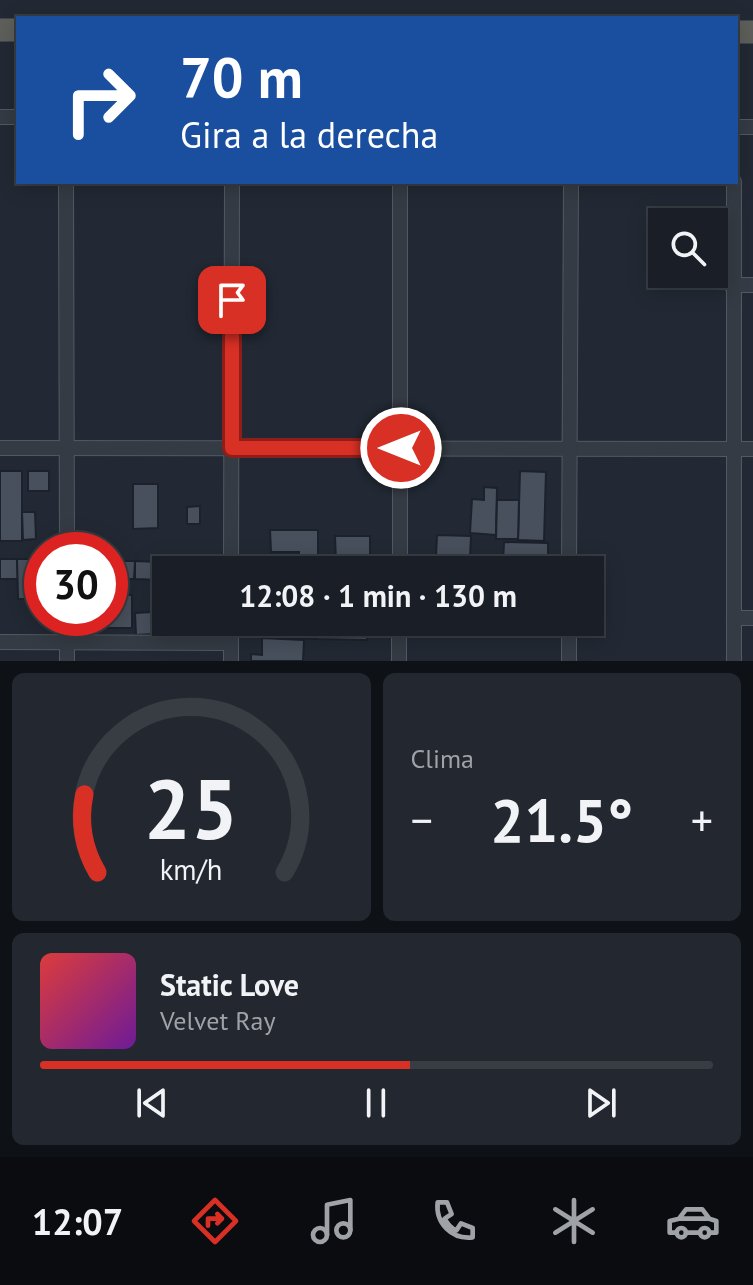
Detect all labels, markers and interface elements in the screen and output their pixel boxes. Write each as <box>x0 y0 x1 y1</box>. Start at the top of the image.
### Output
text: 70 m <box>180 41 303 113</box>
icon: right <box>48 48 152 152</box>
text: Gira a la derecha <box>180 111 438 158</box>
map controls <box>648 208 728 288</box>
button: search <box>648 208 728 288</box>
pin <box>198 266 266 334</box>
icon: arrive <box>210 278 254 322</box>
position arrow <box>359 406 443 490</box>
speed limit sign: 30 <box>24 532 128 636</box>
text: 12:08 · 1 min · 130 m <box>239 576 517 615</box>
text: Clima <box>411 742 474 775</box>
text: 25 <box>144 754 238 862</box>
text: 21.5° <box>490 781 633 859</box>
text: − <box>411 791 433 848</box>
text: + <box>691 791 713 848</box>
text: km/h <box>160 851 223 888</box>
text: Static Love <box>160 965 299 1004</box>
text: Velvet Ray <box>160 1004 276 1037</box>
icon: previous <box>130 1081 174 1125</box>
icon: pause <box>354 1081 398 1125</box>
icon: next <box>579 1081 623 1125</box>
icon: directions <box>187 1193 243 1249</box>
icon: music <box>306 1193 362 1249</box>
icon: phone <box>426 1193 482 1249</box>
icon: climate <box>546 1193 602 1249</box>
icon: car <box>665 1193 721 1249</box>
text: 12:07 <box>32 1198 123 1245</box>

